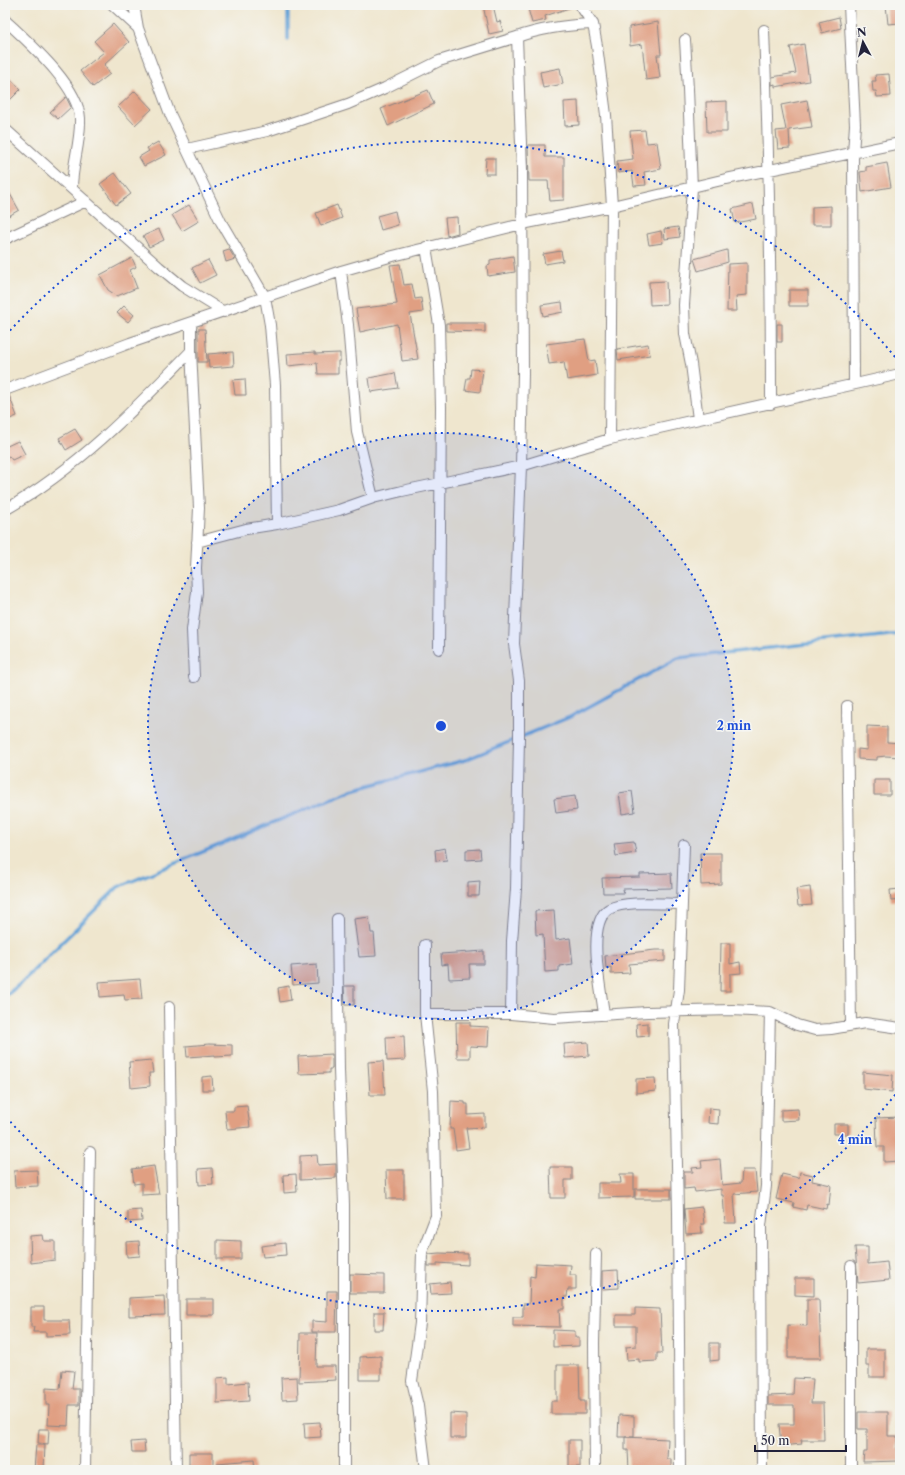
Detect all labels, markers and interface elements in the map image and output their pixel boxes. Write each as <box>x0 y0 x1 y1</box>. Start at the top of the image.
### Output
north arrow <box>843 22 883 62</box>
text: N <box>856 24 868 40</box>
text: 2 min <box>717 718 752 733</box>
centre of rings <box>434 719 448 733</box>
text: 4 min <box>838 1132 873 1147</box>
scale bar <box>755 1427 846 1453</box>
text: 50 m <box>761 1433 790 1448</box>

